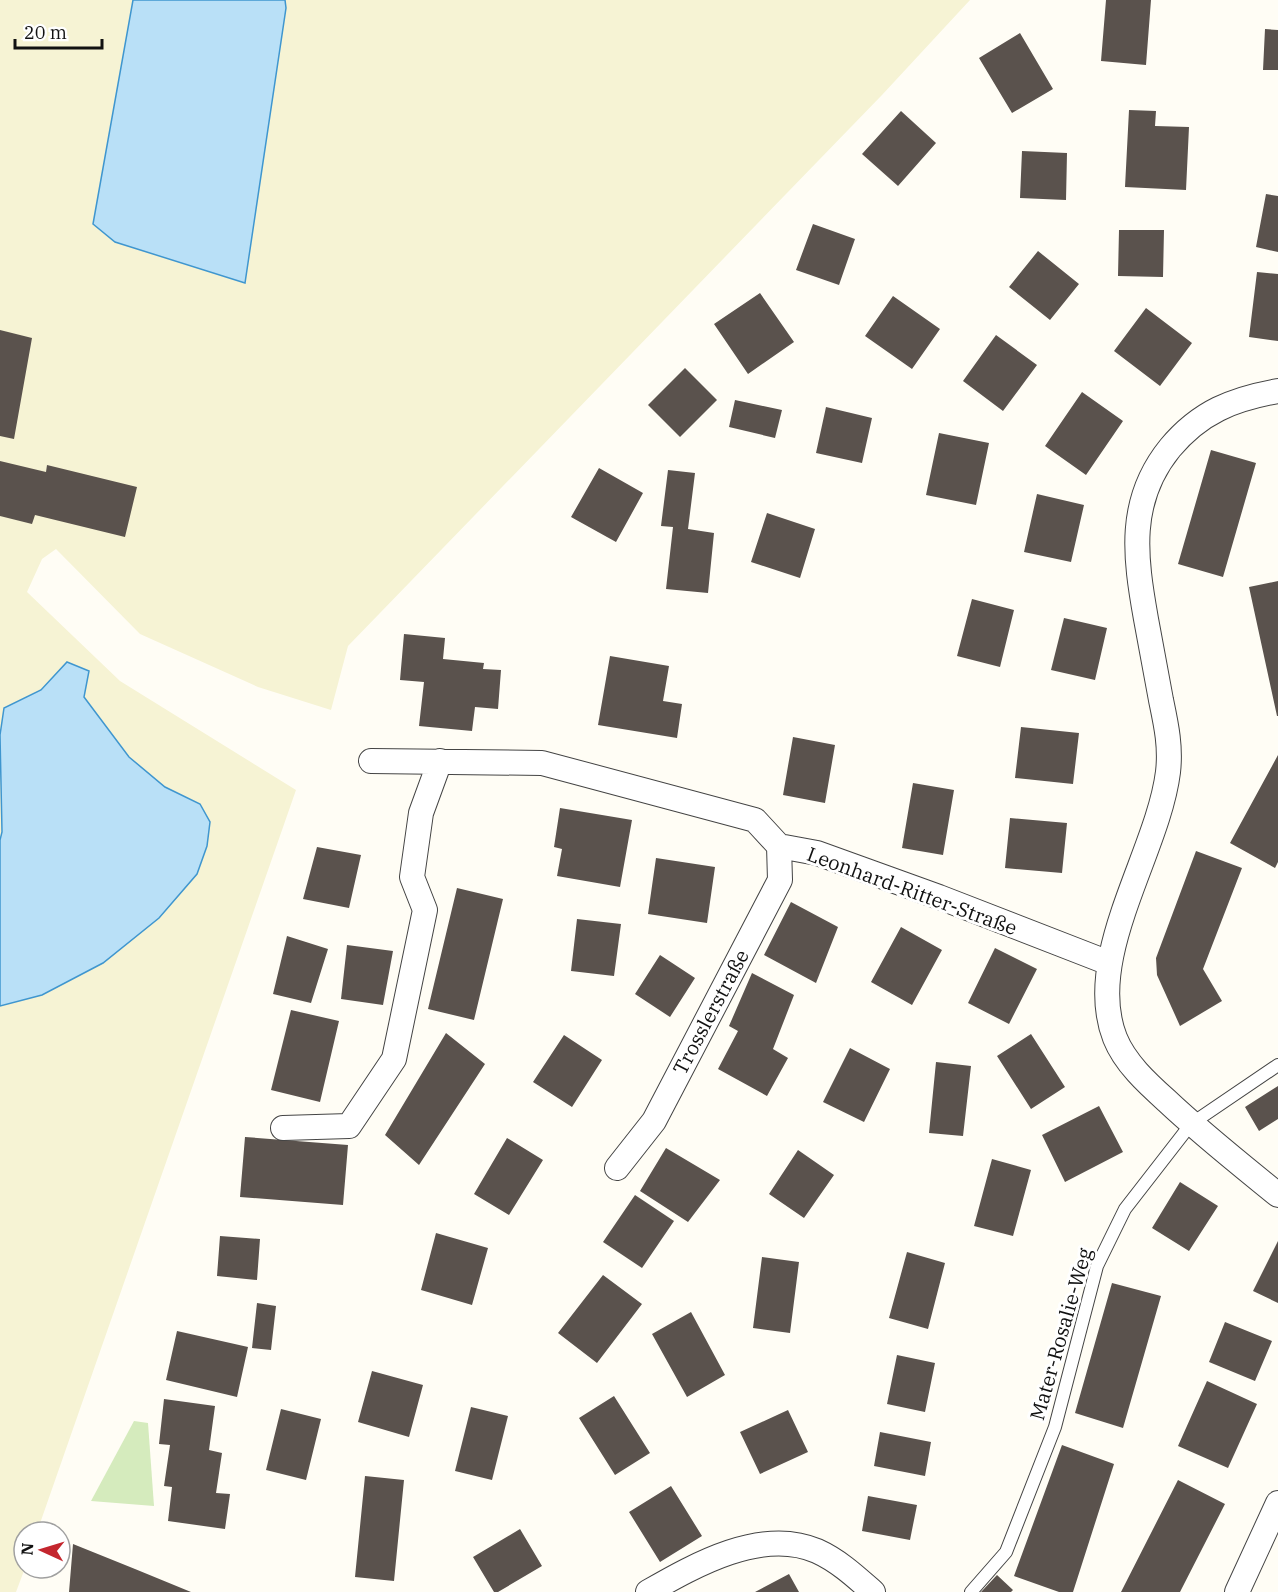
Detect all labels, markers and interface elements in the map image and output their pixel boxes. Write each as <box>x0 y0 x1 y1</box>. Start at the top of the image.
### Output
scale bar <box>15 12 102 50</box>
text: 20 m <box>24 21 67 44</box>
street label: Leonhard-Ritter-Straße <box>803 840 1021 941</box>
street label: Trosslerstraße <box>666 945 755 1079</box>
street label: Mater-Rosalie-Weg <box>1023 1244 1098 1423</box>
north arrow <box>12 1520 72 1580</box>
text: N <box>17 1542 37 1556</box>

